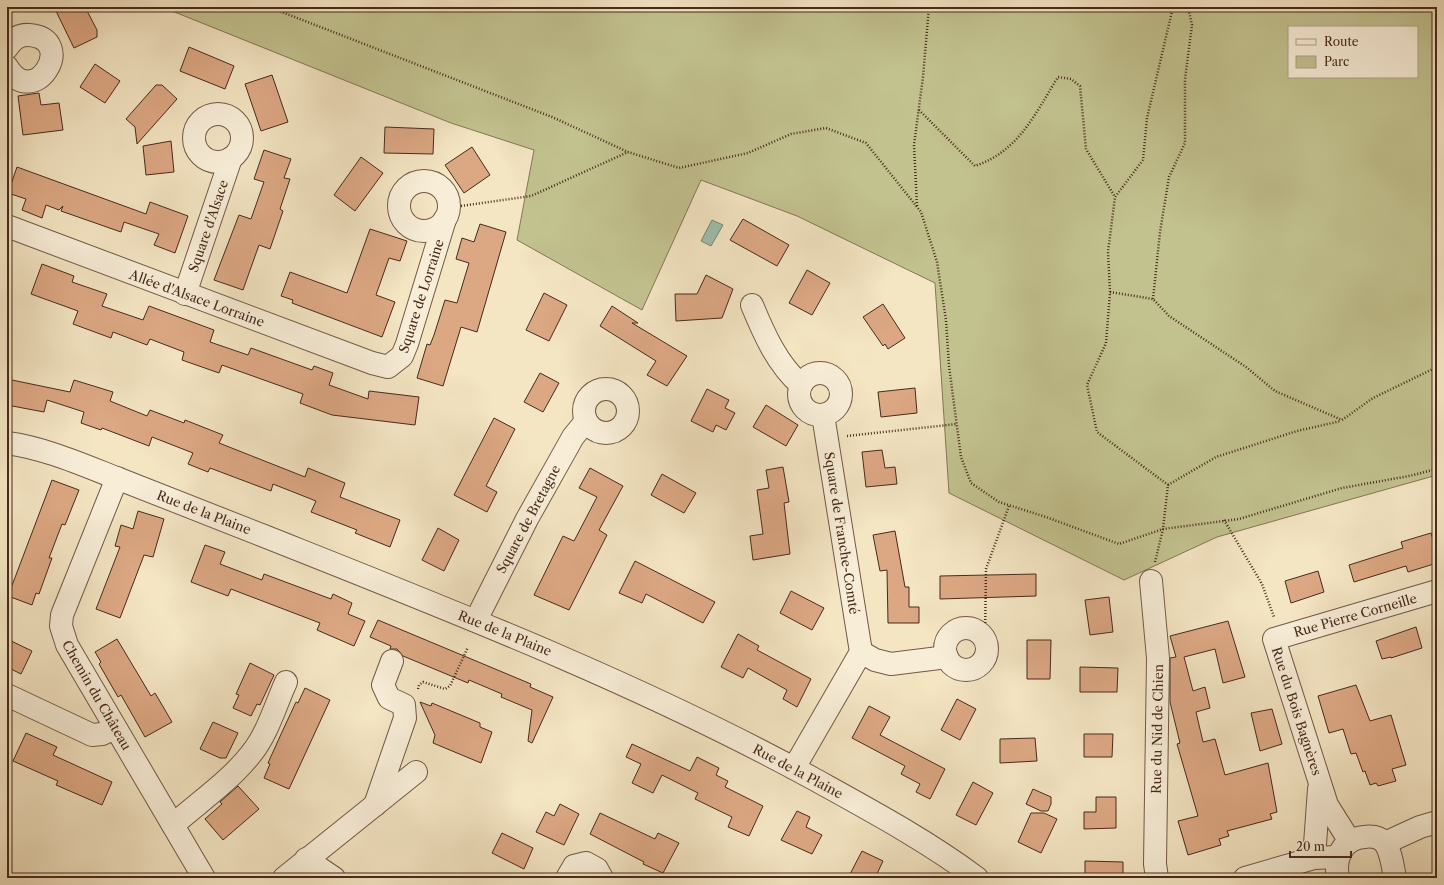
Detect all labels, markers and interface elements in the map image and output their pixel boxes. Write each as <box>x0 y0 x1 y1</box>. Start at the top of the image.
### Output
legend <box>1288 26 1418 78</box>
text: Route <box>1324 34 1359 49</box>
text: Parc <box>1324 54 1349 69</box>
street label: Square d'Alsace <box>185 178 231 274</box>
street label: Square de Lorraine <box>395 237 447 355</box>
street label: Allée d'Alsace Lorraine <box>126 266 267 330</box>
street label: Square de Franche-Comté <box>821 451 863 615</box>
street label: Square de Bretagne <box>493 462 563 576</box>
street label: Rue de la Plaine <box>155 487 253 537</box>
street label: Rue Pierre Corneille <box>1292 590 1418 640</box>
street label: Rue de la Plaine <box>456 607 554 659</box>
street label: Chemin du Château <box>59 637 135 753</box>
street label: Rue du Bois Bagnères <box>1269 645 1325 778</box>
street label: Rue du Nid de Chien <box>1148 664 1166 794</box>
street label: Rue de la Plaine <box>750 741 846 801</box>
scale bar <box>1290 833 1351 859</box>
text: 20 m <box>1296 839 1325 854</box>

